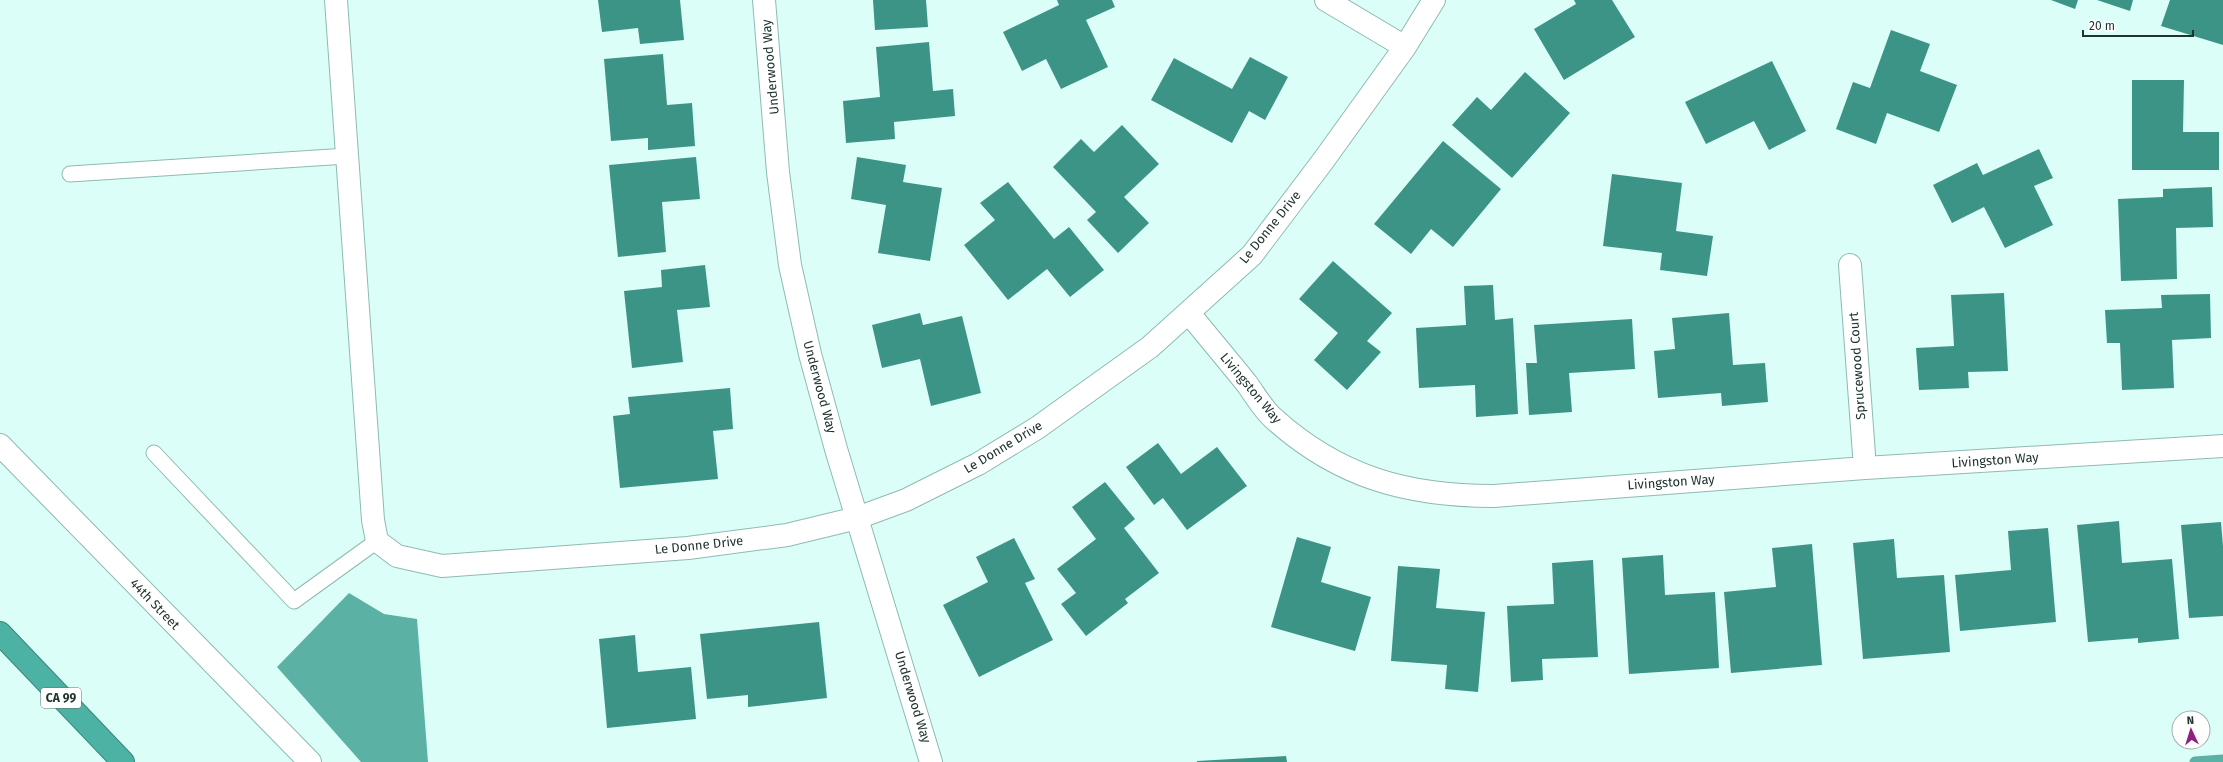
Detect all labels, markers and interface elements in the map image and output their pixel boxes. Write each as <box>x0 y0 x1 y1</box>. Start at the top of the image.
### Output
scale bar <box>2083 12 2193 38</box>
street label: Underwood Way <box>758 18 782 115</box>
text: 20 m <box>2089 19 2115 33</box>
street label: Le Donne Drive <box>1236 188 1304 266</box>
street label: Sprucewood Court <box>1846 311 1868 420</box>
street label: Underwood Way <box>800 339 840 436</box>
street label: Livingston Way <box>1217 350 1285 427</box>
street label: Le Donne Drive <box>961 418 1045 476</box>
street label: Livingston Way <box>1951 449 2040 471</box>
street label: Livingston Way <box>1627 471 1716 493</box>
street label: Le Donne Drive <box>654 533 744 557</box>
street label: 44th Street <box>127 575 183 633</box>
street label: Underwood Way <box>892 649 934 745</box>
road number: CA 99 <box>41 688 81 708</box>
north arrow <box>2171 710 2211 750</box>
text: N <box>2186 714 2194 727</box>

